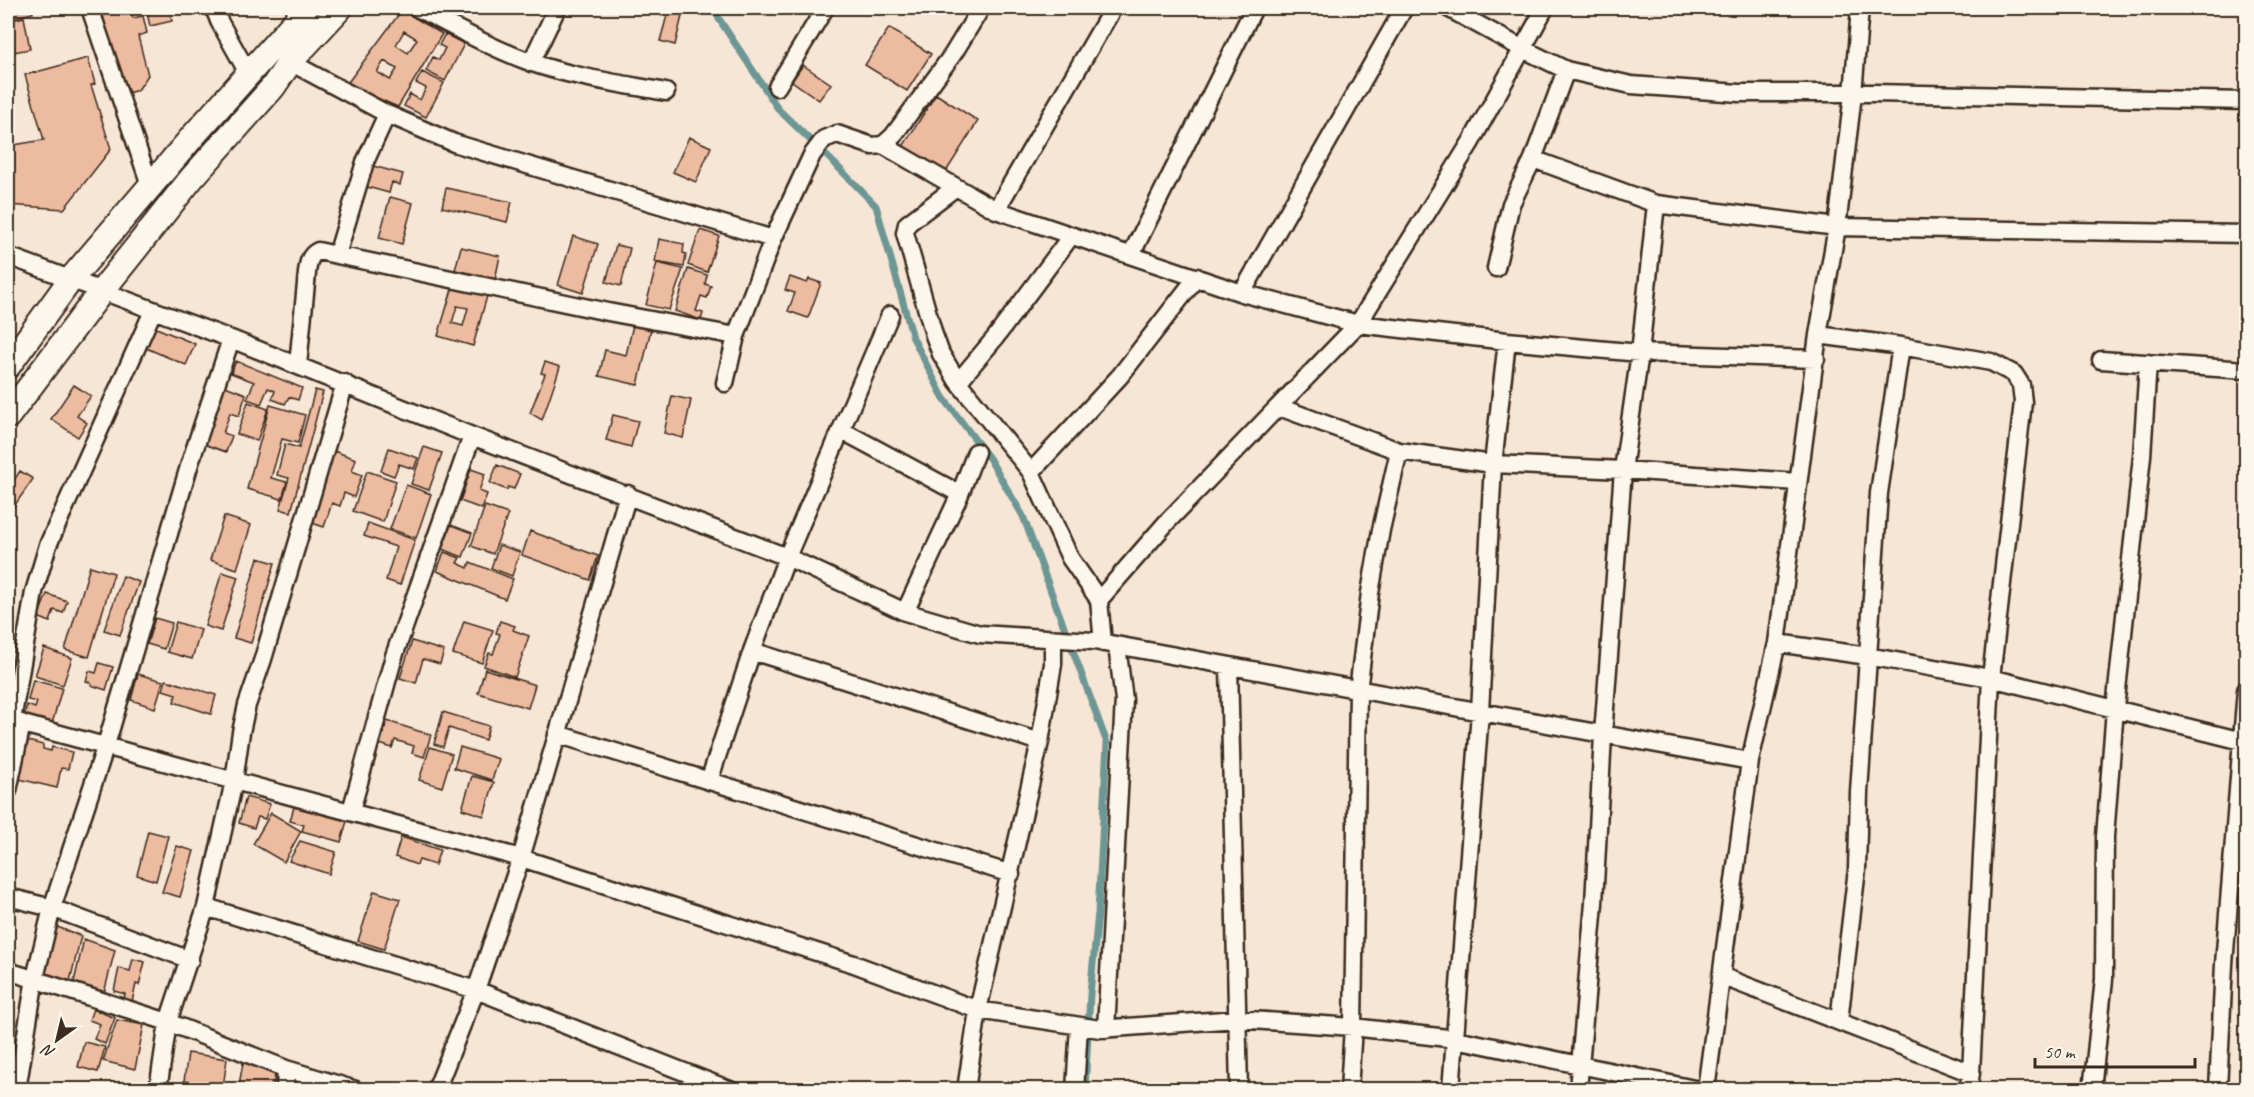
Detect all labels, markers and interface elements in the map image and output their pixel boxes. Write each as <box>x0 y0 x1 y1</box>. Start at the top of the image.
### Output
north arrow <box>27 1010 87 1070</box>
scale bar <box>2035 1031 2196 1069</box>
text: N <box>37 1039 59 1063</box>
text: 50 m <box>2044 1041 2077 1063</box>

